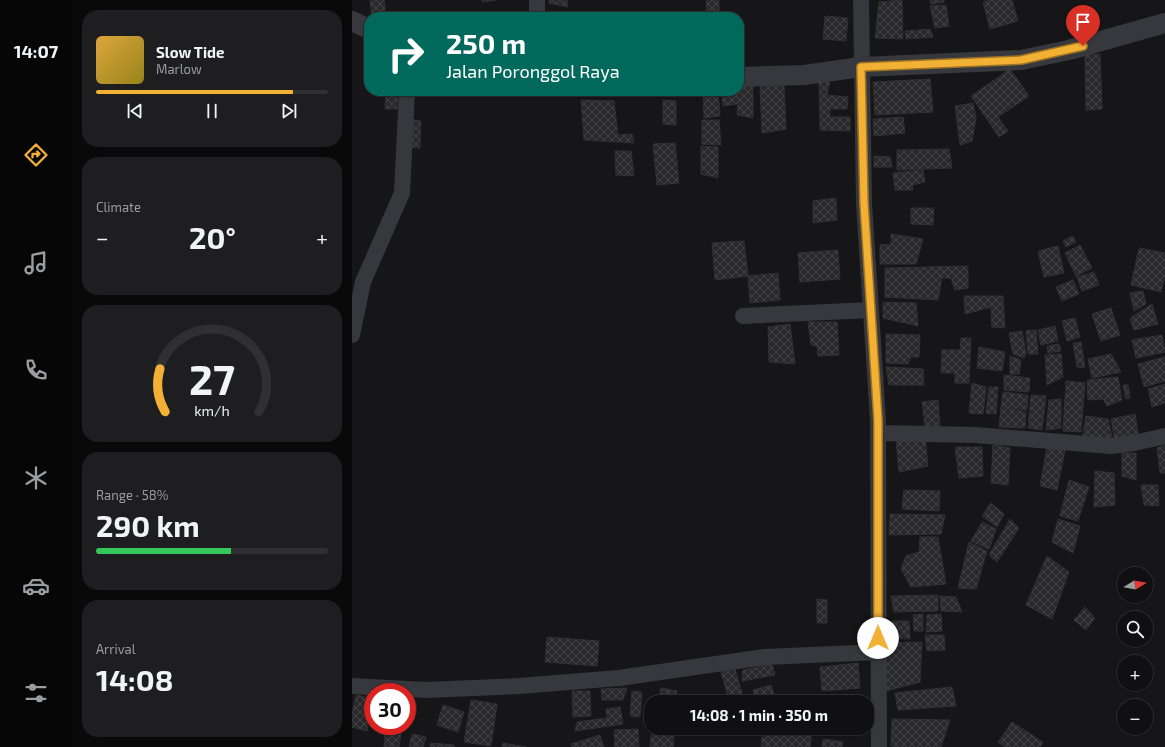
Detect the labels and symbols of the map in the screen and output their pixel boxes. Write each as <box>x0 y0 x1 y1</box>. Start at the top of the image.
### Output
pin <box>1066 5 1100 46</box>
north arrow <box>1117 567 1153 603</box>
position arrow <box>857 617 899 659</box>
speed limit sign: 30 <box>364 683 416 735</box>

